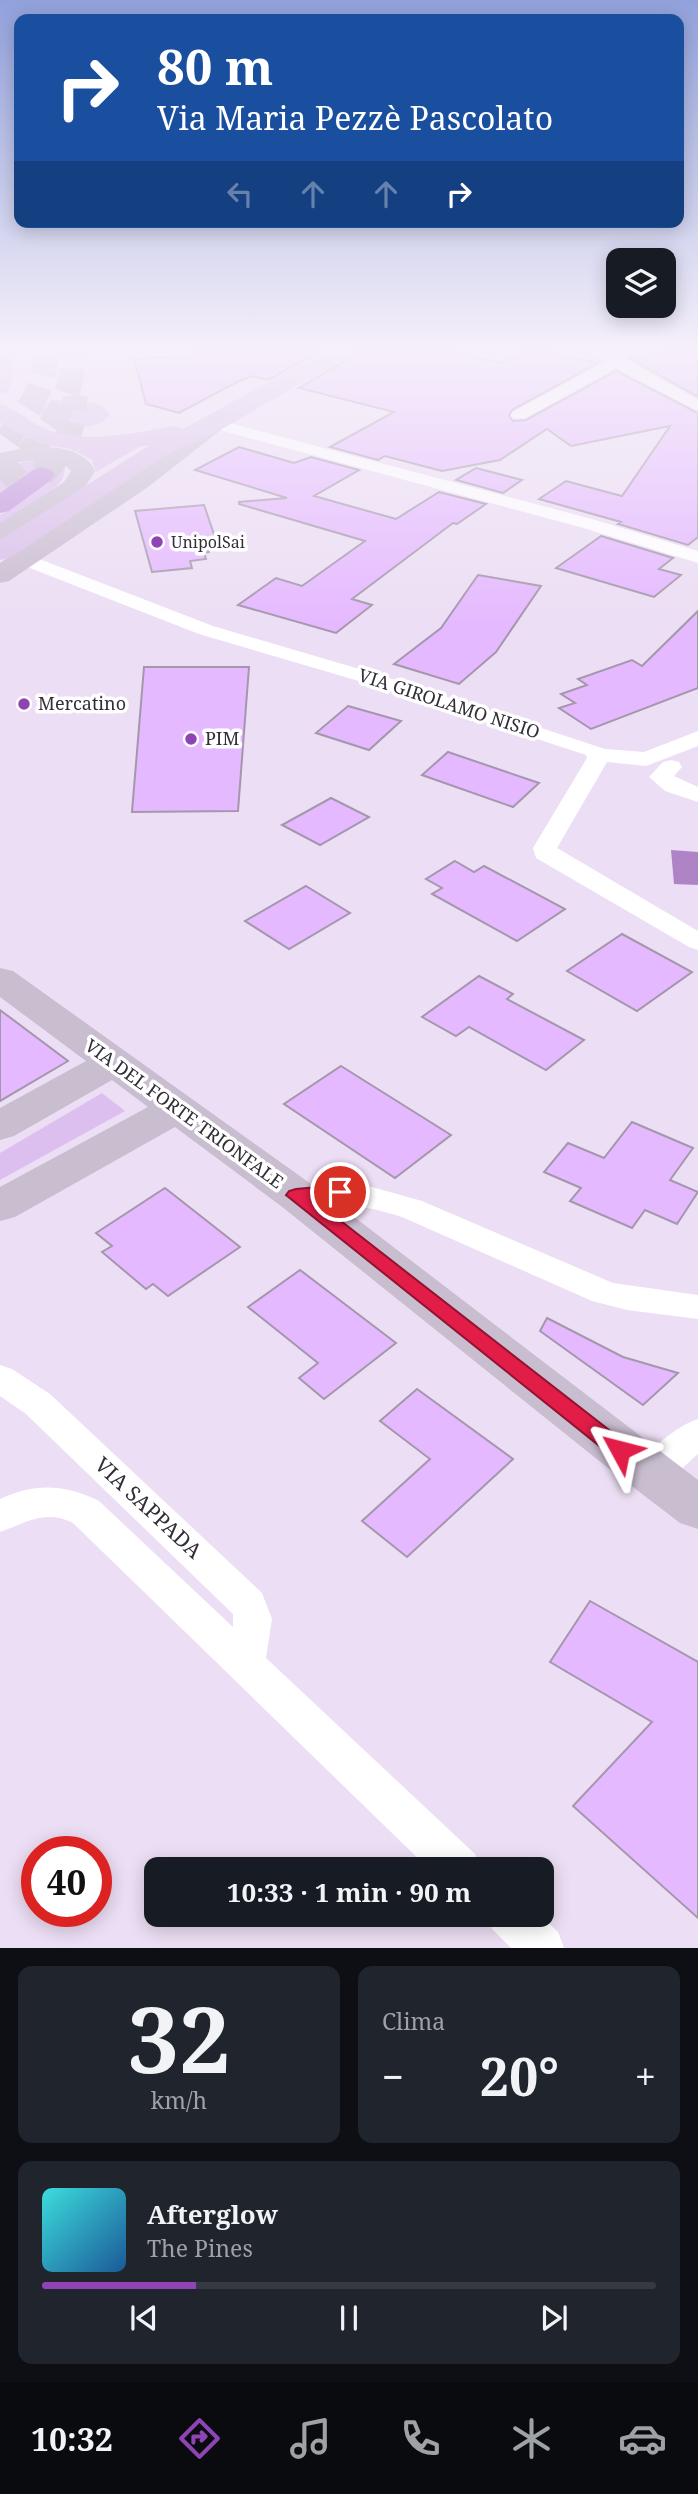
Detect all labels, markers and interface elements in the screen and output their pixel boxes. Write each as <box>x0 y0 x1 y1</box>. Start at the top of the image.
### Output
text: 80 m <box>157 33 273 99</box>
icon: right <box>42 42 133 133</box>
text: Via Maria Pezzè Pascolato <box>157 96 553 139</box>
icon: left <box>221 175 259 213</box>
icon: ahead <box>294 175 332 213</box>
icon: ahead <box>367 175 405 213</box>
icon: right <box>440 175 478 213</box>
map controls <box>606 248 676 318</box>
button: layers <box>606 248 676 318</box>
place label: UnipolSai <box>171 531 245 553</box>
marker: UnipolSai <box>149 534 165 550</box>
street label: VIA GIROLAMO NISIO <box>356 662 543 744</box>
place label: Mercatino <box>38 691 126 715</box>
marker: Mercatino <box>16 696 32 712</box>
place label: PIM <box>205 726 239 750</box>
marker: PIM <box>183 731 199 747</box>
street label: VIA DEL FORTE TRIONFALE <box>81 1033 289 1193</box>
pin <box>310 1162 370 1222</box>
icon: arrive <box>321 1173 359 1211</box>
position arrow <box>583 1413 657 1487</box>
street label: VIA SAPPADA <box>89 1450 208 1564</box>
speed limit sign: 40 <box>21 1836 112 1927</box>
text: 10:33 · 1 min · 90 m <box>227 1874 471 1910</box>
text: 32 <box>128 1976 230 2100</box>
text: Clima <box>382 2005 445 2037</box>
text: 20° <box>480 2040 559 2111</box>
text: − <box>382 2050 404 2102</box>
text: + <box>635 2050 656 2102</box>
text: km/h <box>151 2084 207 2116</box>
text: Afterglow <box>147 2196 278 2232</box>
text: The Pines <box>147 2232 253 2264</box>
icon: previous <box>125 2299 163 2337</box>
icon: pause <box>330 2299 368 2337</box>
icon: next <box>535 2299 573 2337</box>
icon: directions <box>175 2414 224 2463</box>
icon: music <box>286 2414 335 2463</box>
icon: phone <box>396 2414 445 2463</box>
icon: climate <box>507 2414 556 2463</box>
icon: car <box>618 2414 667 2463</box>
text: 10:32 <box>31 2417 113 2460</box>

